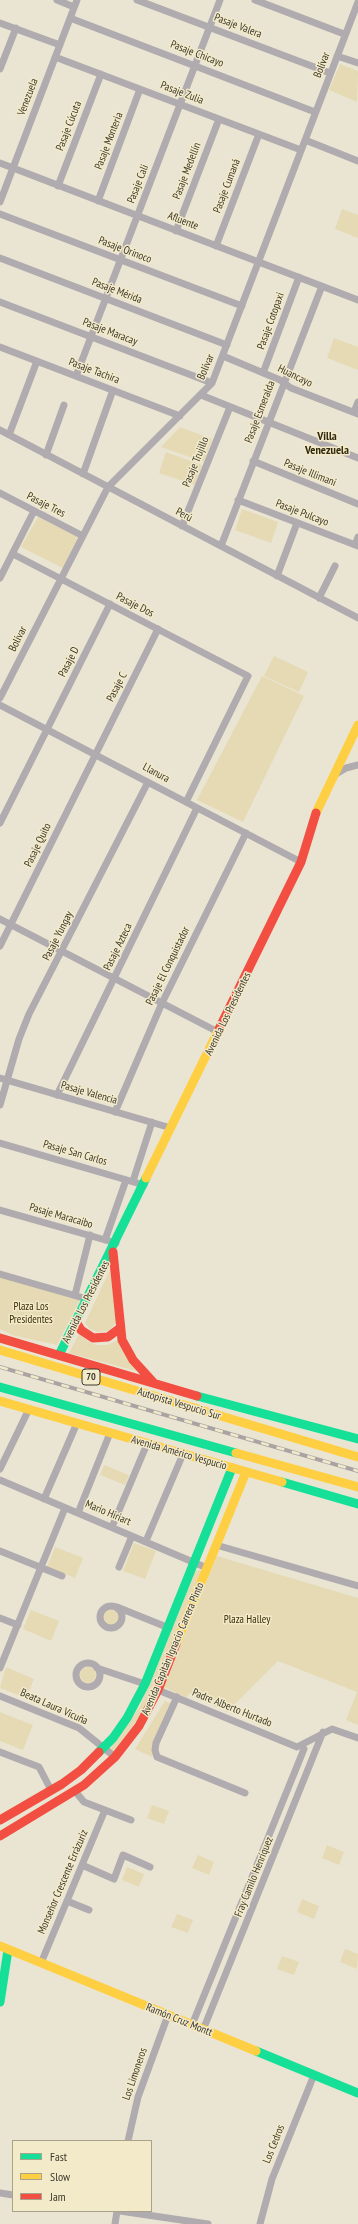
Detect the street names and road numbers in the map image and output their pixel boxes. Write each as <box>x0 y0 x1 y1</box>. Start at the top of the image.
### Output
street label: Pasaje Valera <box>212 11 264 41</box>
street label: Pasaje Chicayo <box>169 38 225 70</box>
street label: Bolívar <box>311 50 333 80</box>
street label: Venezuela <box>15 77 41 117</box>
street label: Pasaje Zulia <box>159 79 205 107</box>
street label: Pasaje Cúcuta <box>53 99 85 153</box>
street label: Pasaje Monteria <box>92 110 126 172</box>
street label: Pasaje Medellín <box>170 141 204 201</box>
street label: Pasaje Cumaná <box>211 157 243 215</box>
street label: Pasaje Cali <box>125 163 151 205</box>
street label: Afluente <box>166 209 200 233</box>
street label: Pasaje Orinoco <box>97 234 153 266</box>
street label: Pasaje Mérida <box>90 275 144 307</box>
street label: Pasaje Cotopaxi <box>255 291 287 351</box>
street label: Pasaje Maracay <box>81 316 139 348</box>
street label: Bolívar <box>195 352 217 382</box>
street label: Pasaje Tachira <box>67 355 121 387</box>
street label: Huancayo <box>275 362 315 390</box>
street label: Pasaje Esmeralda <box>242 379 278 445</box>
street label: Pasaje Trujillo <box>180 435 212 489</box>
street label: Pasaje Illimani <box>282 457 338 489</box>
street label: Pasaje Tres <box>24 490 68 520</box>
street label: Pasaje Pulcayo <box>274 497 330 529</box>
street label: Perú <box>173 505 195 525</box>
street label: Pasaje Dos <box>114 590 156 620</box>
street label: Bolívar <box>6 624 30 654</box>
street label: Pasaje D <box>56 645 82 679</box>
street label: Pasaje C <box>104 670 130 704</box>
street label: Llanura <box>140 760 172 786</box>
street label: Pasaje Quito <box>22 821 54 869</box>
street label: Pasaje Yungay <box>40 909 76 963</box>
street label: Pasaje Azteca <box>101 921 135 973</box>
street label: Pasaje El Conquistador <box>143 924 193 1008</box>
street label: Avenida Los Presidentes <box>202 970 254 1058</box>
street label: Pasaje Valencia <box>59 1079 119 1107</box>
street label: Pasaje San Carlos <box>41 1138 109 1168</box>
street label: Pasaje Maracaibo <box>28 1201 94 1231</box>
street label: Avenida Los Presidentes <box>59 1258 113 1346</box>
road number: 70 <box>82 1369 100 1385</box>
street label: Autopista Vespucio Sur <box>136 1385 222 1423</box>
street label: Avenida Américo Vespucio <box>130 1433 228 1473</box>
street label: Mario Hiriart <box>83 1497 133 1529</box>
street label: Avenida Capitán Ignacio Carrera Pinto <box>139 1581 207 1717</box>
street label: Beata Laura Vicuña <box>18 1686 90 1728</box>
street label: Padre Alberto Hurtado <box>190 1686 274 1730</box>
street label: Monseñor Crescente Errázuriz <box>35 1828 91 1936</box>
street label: Fray Camilo Henríquez <box>232 1835 276 1919</box>
street label: Ramón Cruz Montt <box>144 2001 214 2039</box>
street label: Los Limoneros <box>120 2046 150 2102</box>
street label: Los Cedros <box>260 2123 288 2165</box>

